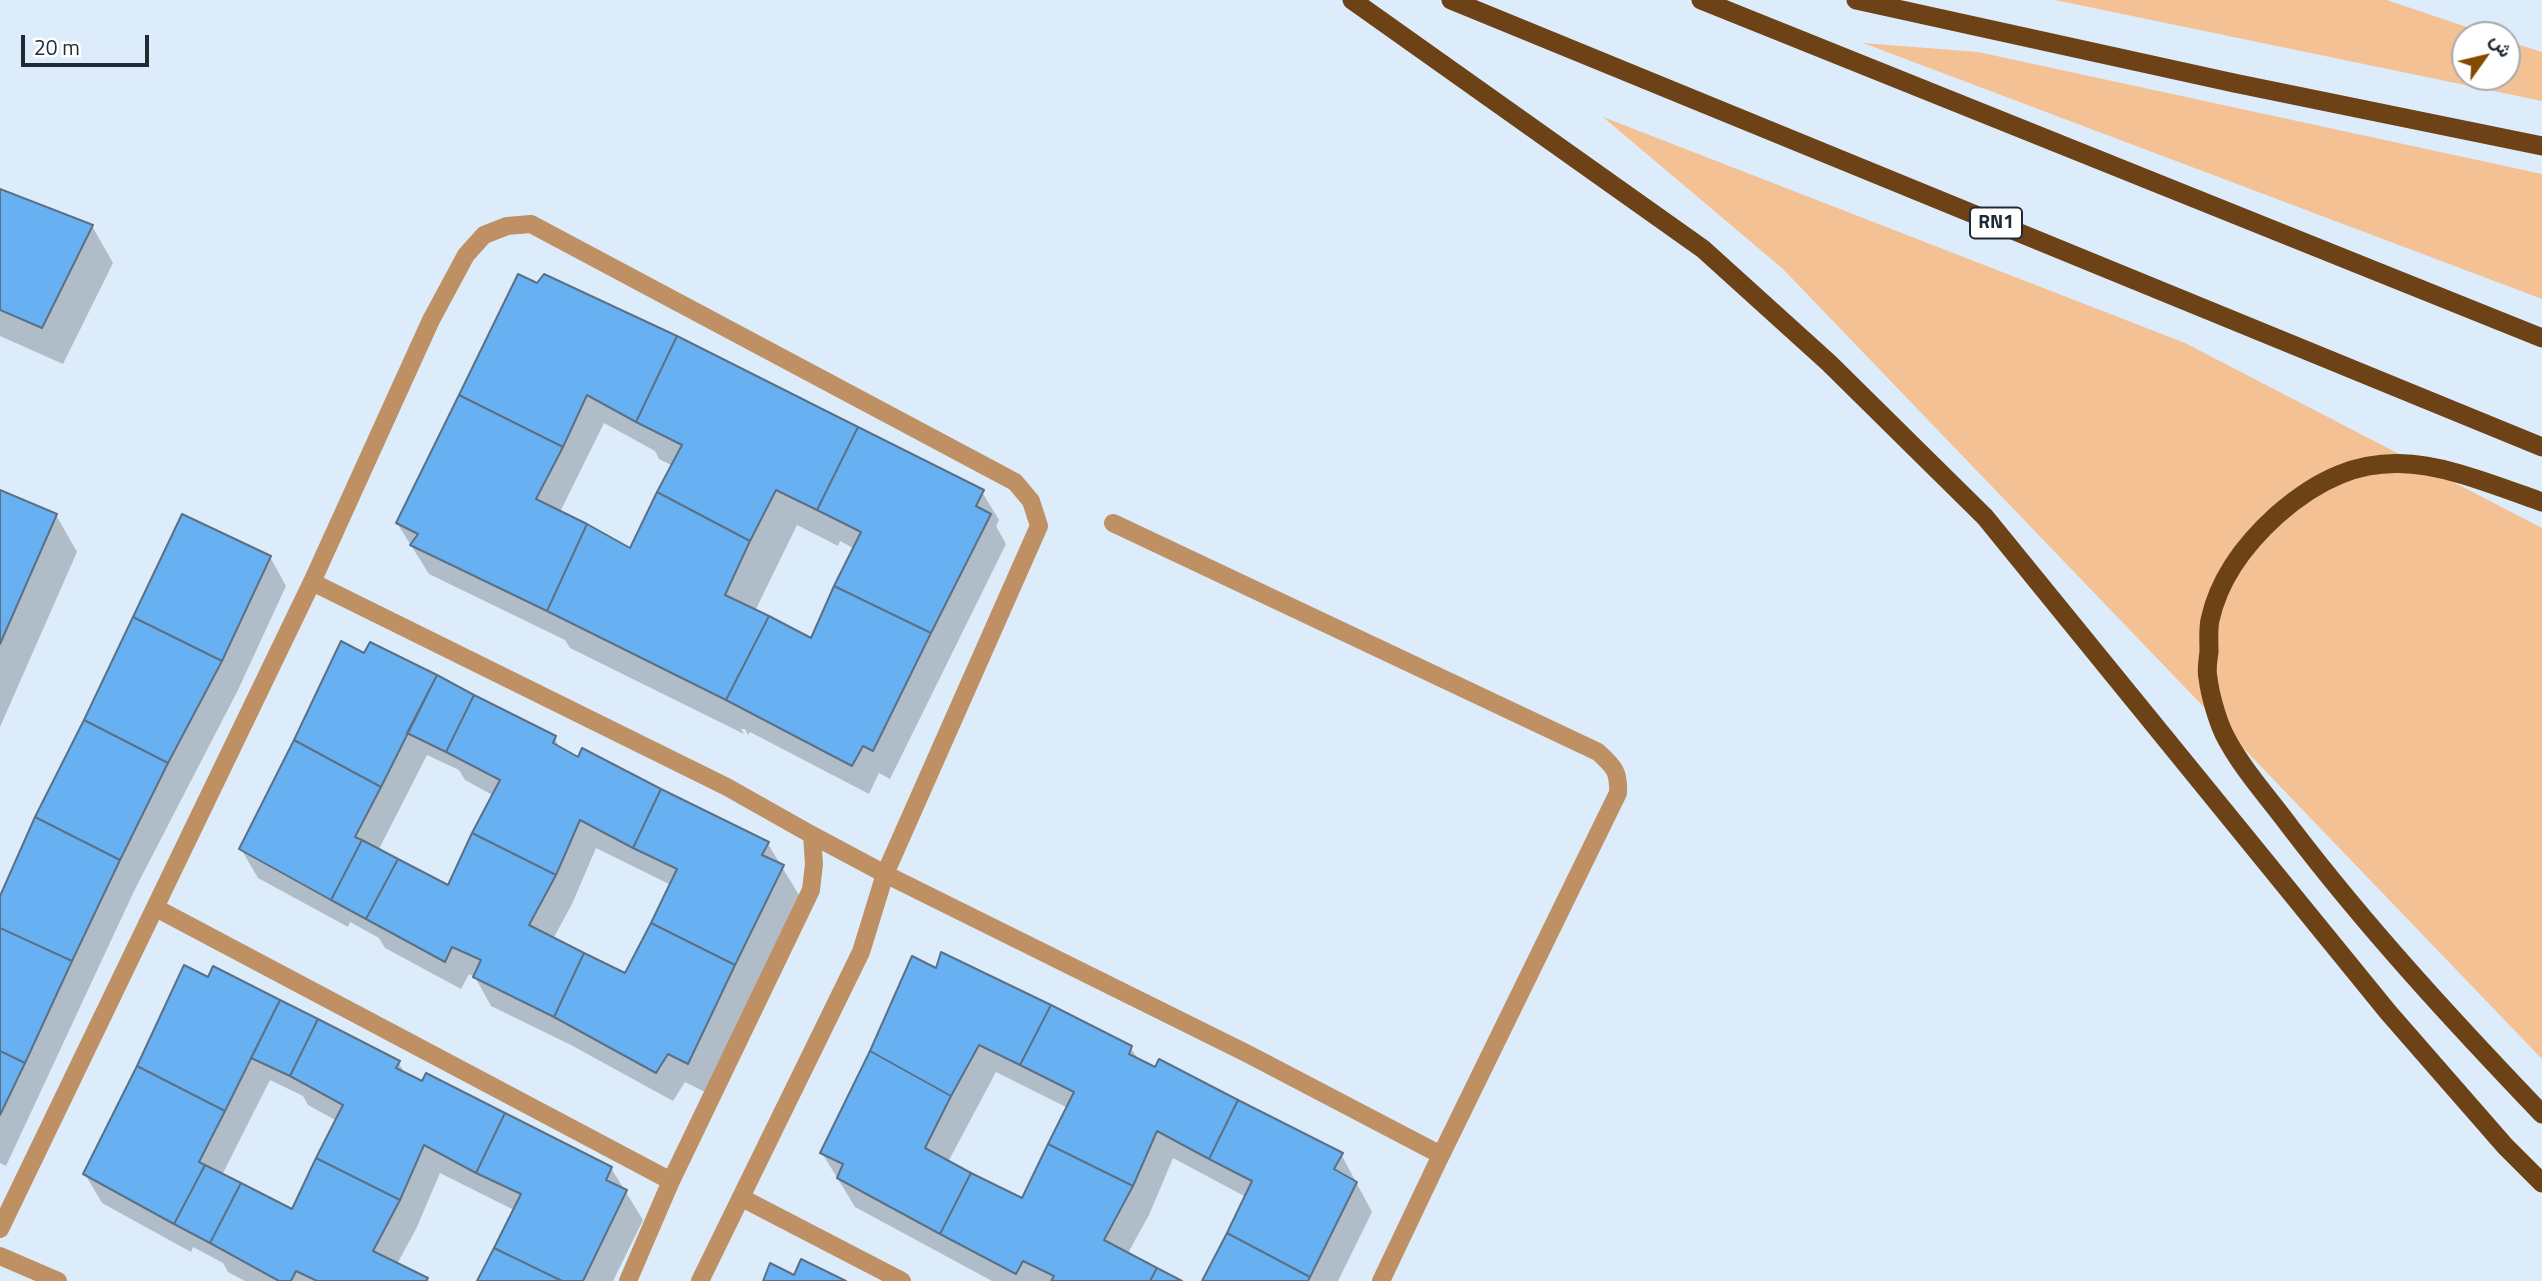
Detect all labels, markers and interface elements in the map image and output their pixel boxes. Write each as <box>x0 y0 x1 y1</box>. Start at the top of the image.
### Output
scale bar <box>24 21 152 65</box>
north arrow <box>2451 21 2521 91</box>
text: ش <box>2484 28 2521 63</box>
text: 20 m <box>34 31 80 63</box>
road number: RN1 <box>1970 208 2022 238</box>

